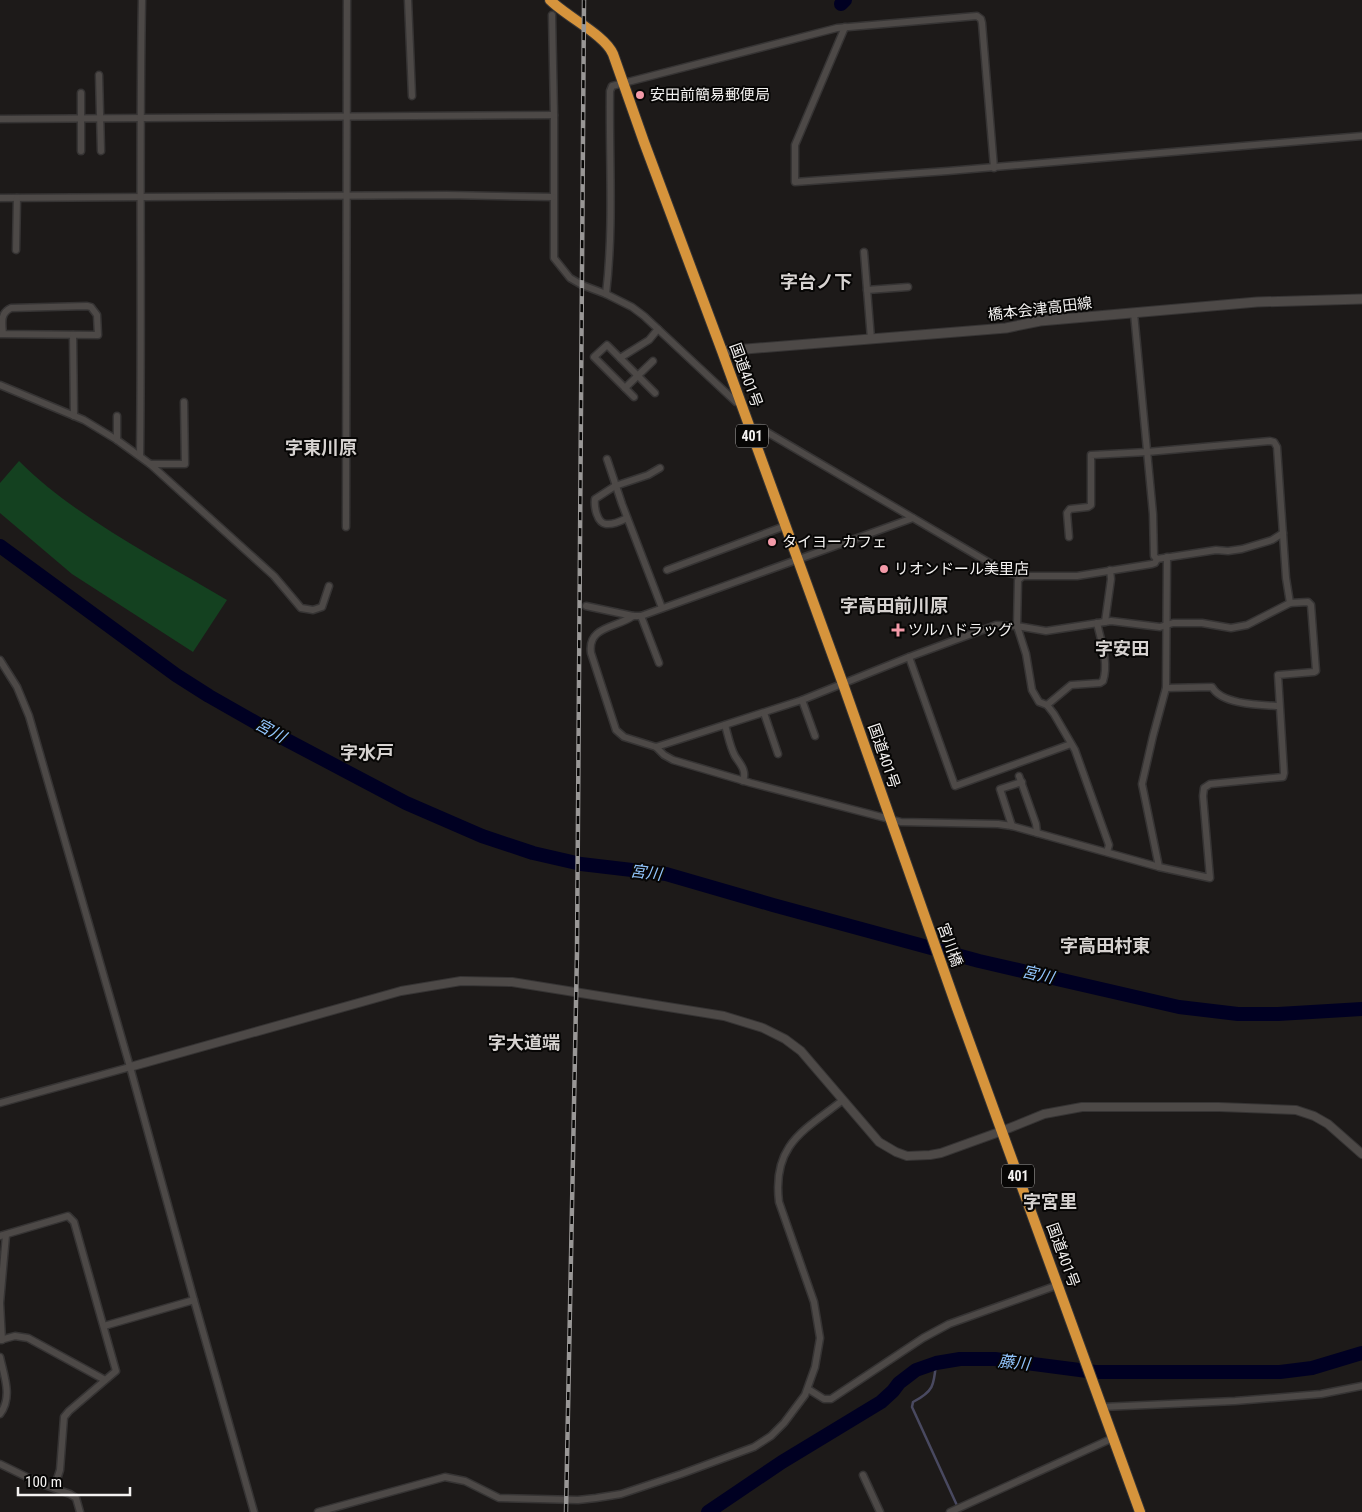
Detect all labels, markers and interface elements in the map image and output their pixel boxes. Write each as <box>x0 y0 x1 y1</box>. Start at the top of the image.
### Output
place label: 安田前簡易郵便局 <box>650 86 770 104</box>
marker: 安田前簡易郵便局 <box>634 89 646 101</box>
district label: 字台ノ下 <box>780 271 852 292</box>
street label: 橋本会津高田線 <box>987 294 1093 324</box>
street label: 国道401号 <box>726 340 766 410</box>
road number: 401 <box>736 424 768 448</box>
district label: 字東川原 <box>285 437 357 458</box>
place label: タイヨーカフェ <box>782 533 887 551</box>
marker: タイヨーカフェ <box>766 536 778 548</box>
place label: リオンドール美里店 <box>894 560 1029 578</box>
marker: リオンドール美里店 <box>878 563 890 575</box>
district label: 字高田前川原 <box>840 595 948 616</box>
place label: ツルハドラッグ <box>908 621 1013 639</box>
marker: ツルハドラッグ <box>892 624 904 636</box>
district label: 字安田 <box>1095 638 1149 659</box>
water label: 宮川 <box>252 714 291 747</box>
street label: 国道401号 <box>865 721 903 791</box>
district label: 字水戸 <box>340 742 394 763</box>
water label: 宮川 <box>629 861 665 884</box>
street label: 宮川橋 <box>934 921 966 969</box>
district label: 字高田村東 <box>1060 935 1150 956</box>
water label: 宮川 <box>1020 962 1058 988</box>
district label: 字大道端 <box>488 1032 560 1053</box>
road number: 401 <box>1002 1164 1034 1188</box>
district label: 字宮里 <box>1023 1191 1077 1212</box>
street label: 国道401号 <box>1043 1220 1083 1290</box>
water label: 藤川 <box>997 1351 1033 1374</box>
scale bar <box>18 1464 130 1496</box>
text: 100 m <box>25 1473 62 1491</box>

